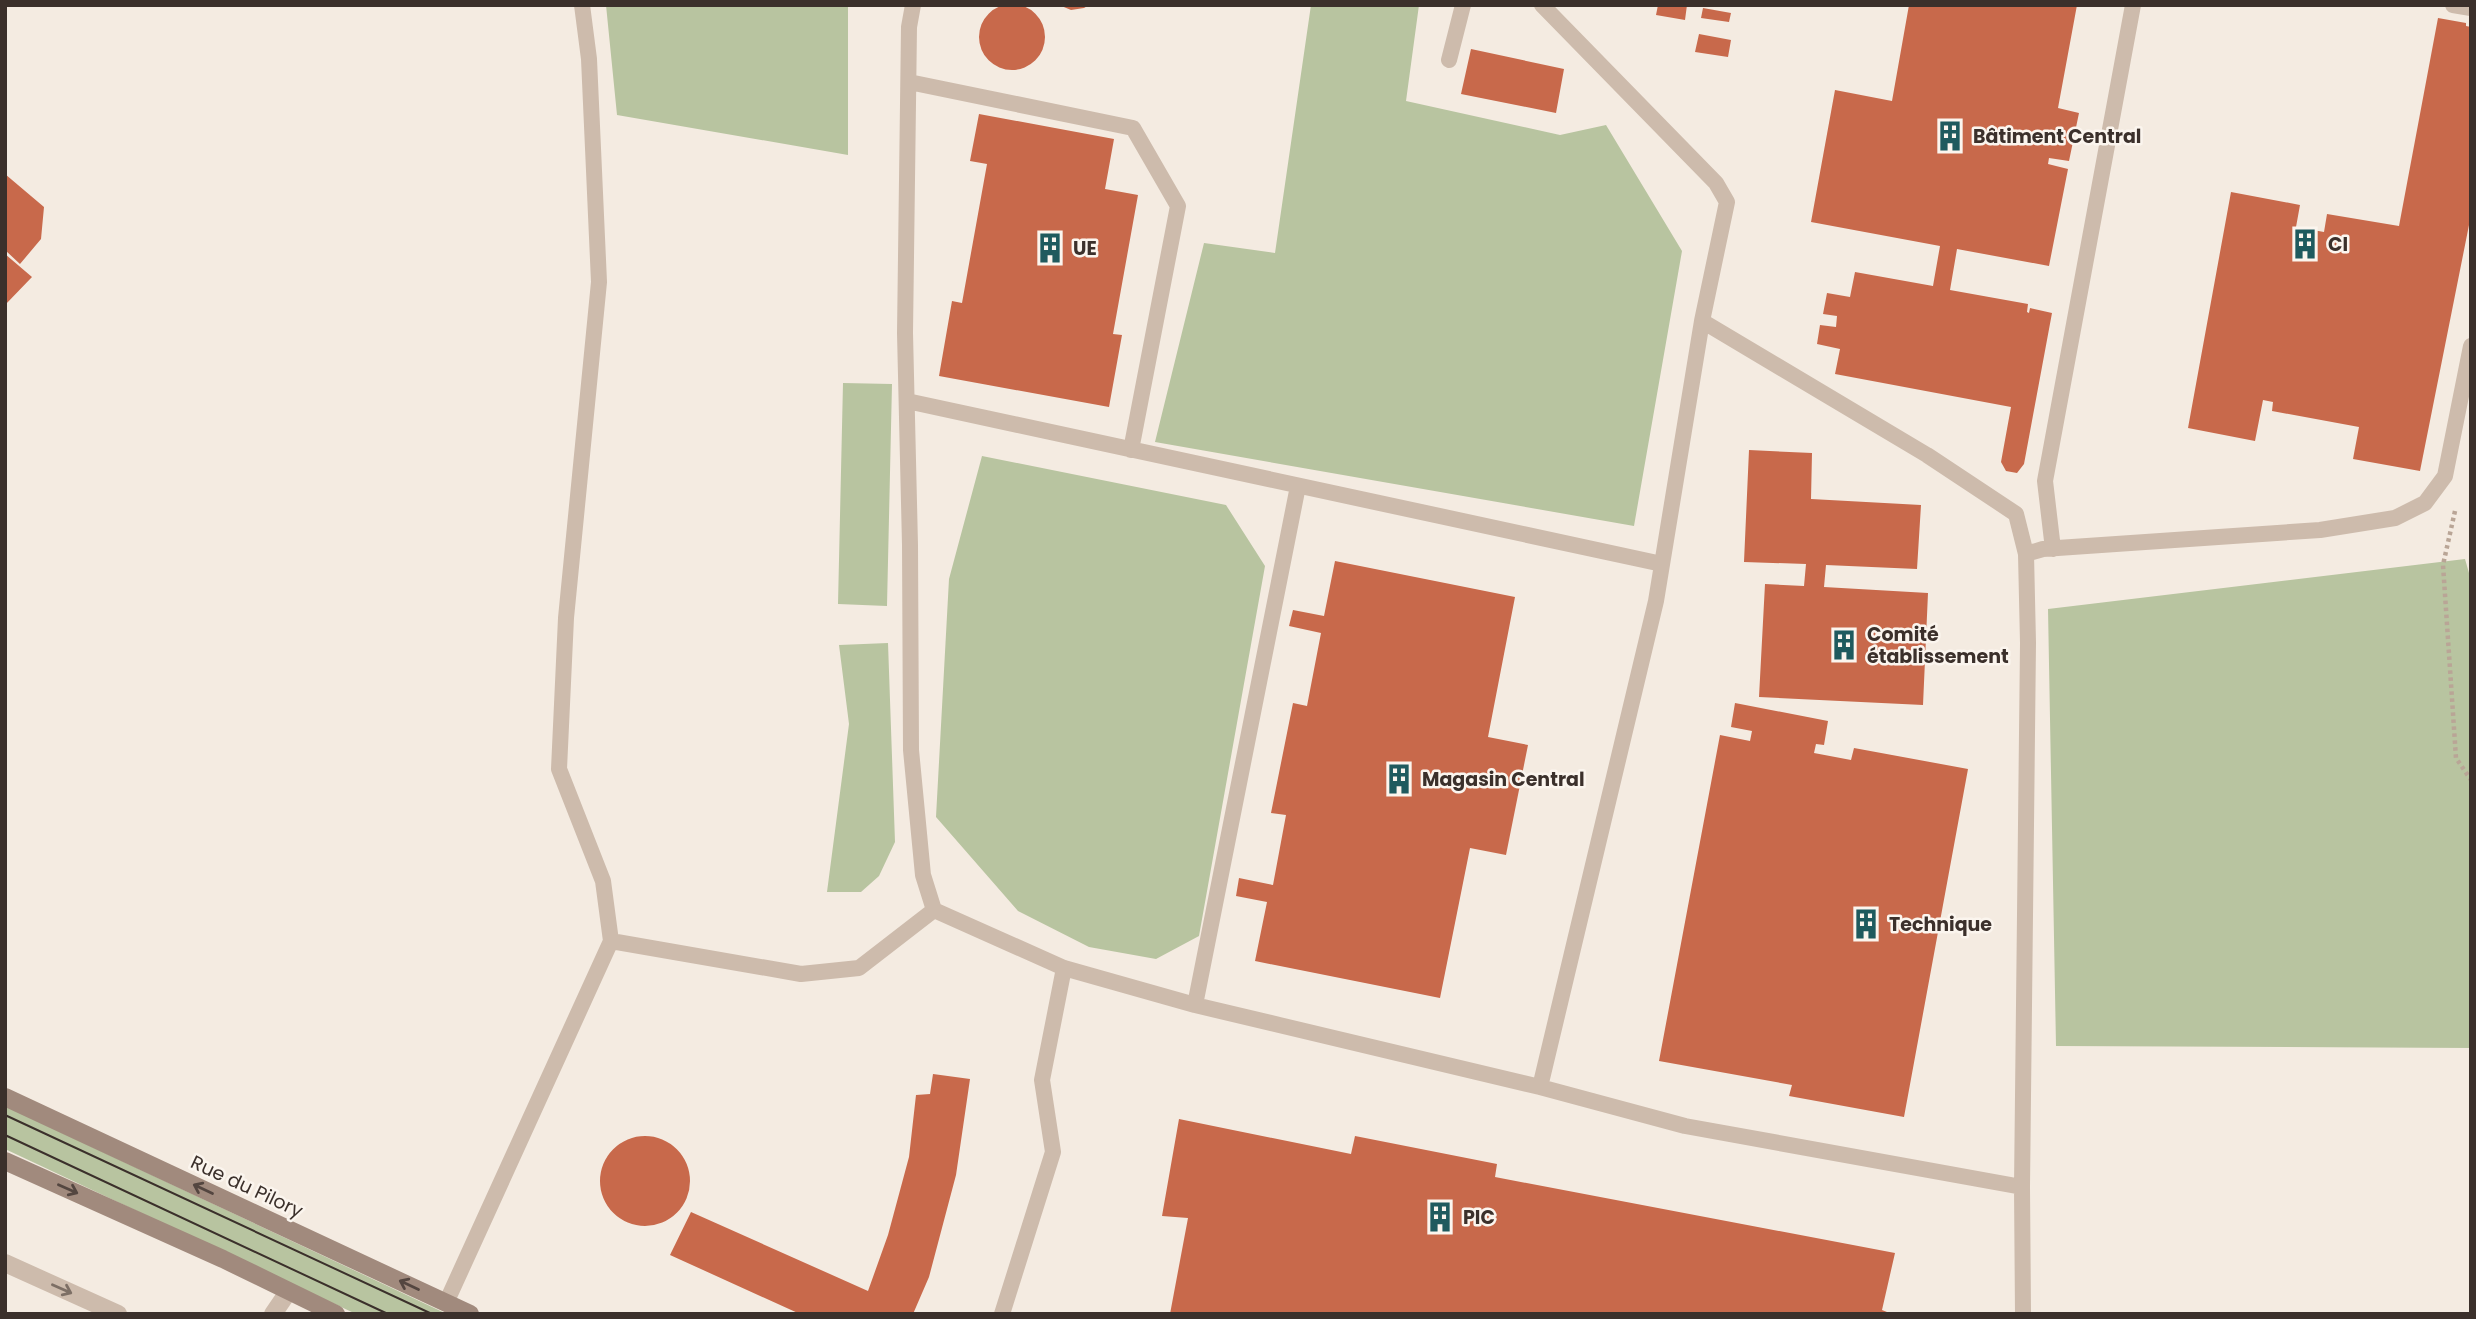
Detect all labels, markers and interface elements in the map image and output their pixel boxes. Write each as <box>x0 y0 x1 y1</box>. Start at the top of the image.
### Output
building icon: Bâtiment Central <box>1933 119 1967 153</box>
place label: Bâtiment Central <box>1973 123 2141 150</box>
building icon: CI <box>2288 227 2322 261</box>
building icon: UE <box>1033 231 1067 265</box>
place label: CI <box>2328 231 2348 258</box>
place label: UE <box>1073 235 1097 262</box>
place label: Comité établissement <box>1867 621 2009 670</box>
building icon: Comité établissement <box>1827 628 1861 662</box>
building icon: Magasin Central <box>1382 762 1416 796</box>
place label: Magasin Central <box>1422 766 1585 793</box>
building icon: Technique <box>1849 907 1883 941</box>
place label: Technique <box>1889 911 1992 938</box>
street label: Rue du Pilory <box>186 1149 308 1224</box>
one-way arrow <box>192 1181 213 1194</box>
one-way arrow <box>56 1183 78 1196</box>
building icon: PIC <box>1423 1200 1457 1234</box>
place label: PIC <box>1463 1204 1495 1231</box>
one-way arrow <box>398 1278 420 1291</box>
one-way arrow <box>51 1283 72 1296</box>

